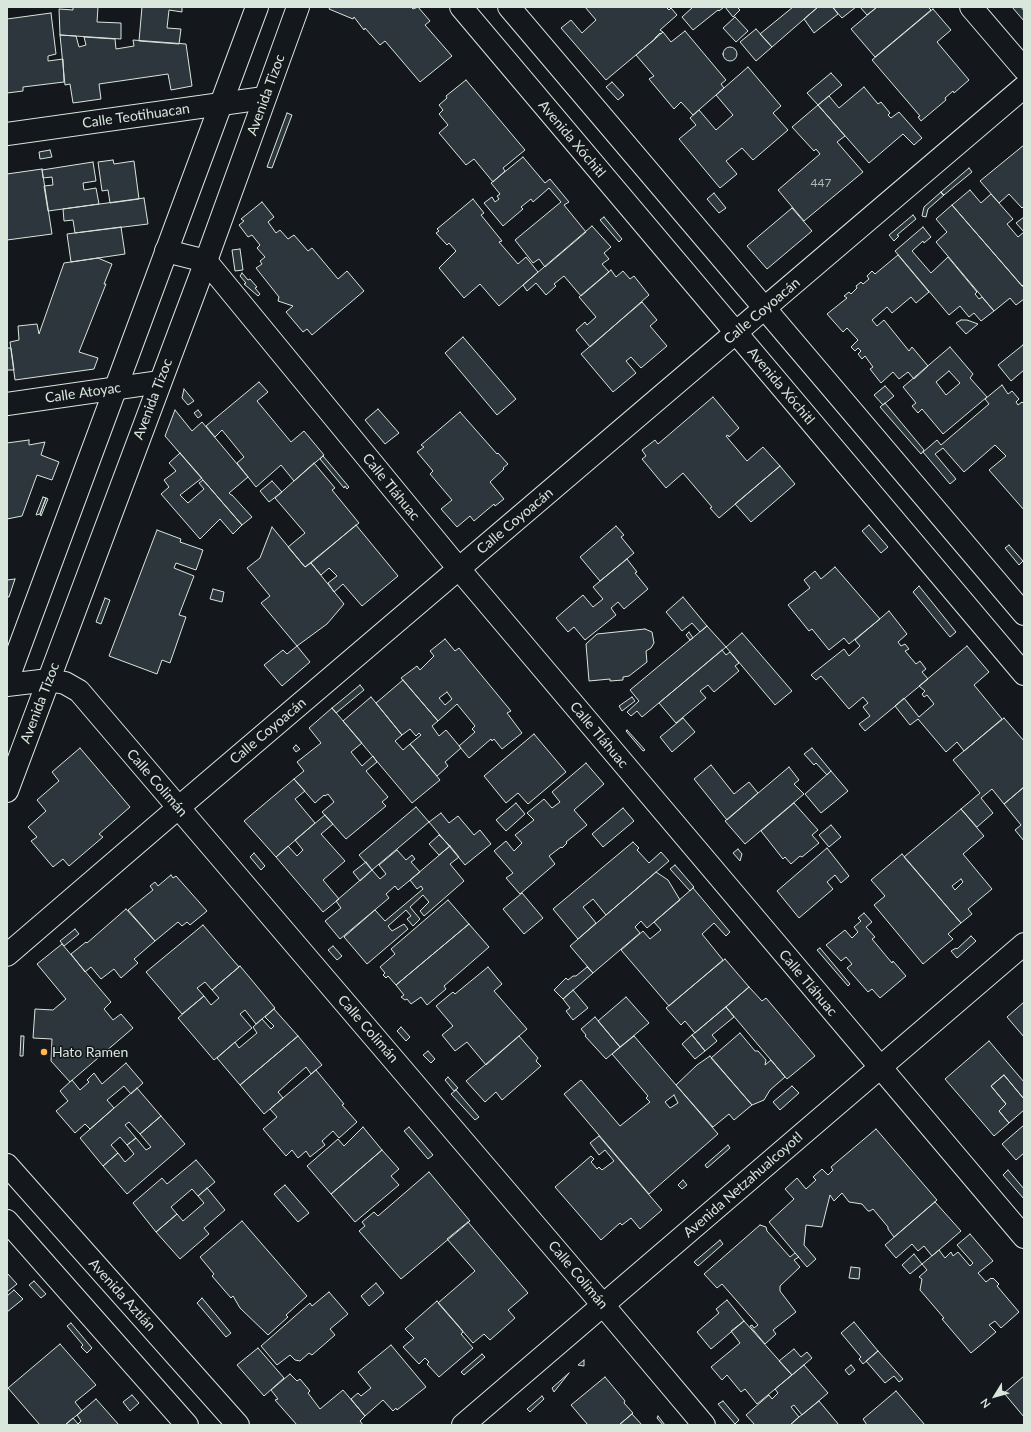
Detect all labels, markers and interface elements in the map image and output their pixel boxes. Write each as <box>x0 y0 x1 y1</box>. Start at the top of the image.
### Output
street label: Avenida Tizoc <box>244 52 288 138</box>
street label: Avenida Xóchitl <box>535 97 609 181</box>
street label: Calle Teotihuacan <box>81 100 191 132</box>
house number: 447 <box>811 176 831 190</box>
street label: Calle Coyoacán <box>721 274 803 348</box>
street label: Avenida Xóchitl <box>744 344 818 428</box>
street label: Avenida Tizoc <box>130 356 176 442</box>
street label: Calle Atoyac <box>44 379 122 407</box>
street label: Calle Tláhuac <box>359 450 423 524</box>
street label: Calle Coyoacán <box>474 484 556 558</box>
street label: Avenida Tizoc <box>17 660 63 746</box>
street label: Calle Coyoacán <box>227 694 309 768</box>
street label: Calle Tláhuac <box>566 698 632 772</box>
street label: Calle Colimán <box>123 746 191 820</box>
street label: Calle Tláhuac <box>775 946 841 1020</box>
street label: Calle Colimán <box>334 992 402 1066</box>
place label: Hato Ramen <box>52 1044 128 1060</box>
marker: Hato Ramen <box>39 1047 49 1057</box>
street label: Avenida Netzahualcoyotl <box>680 1129 806 1241</box>
street label: Calle Colimán <box>545 1237 611 1313</box>
street label: Avenida Aztlán <box>85 1255 159 1335</box>
north arrow <box>975 1376 1015 1416</box>
text: N <box>977 1396 993 1411</box>

